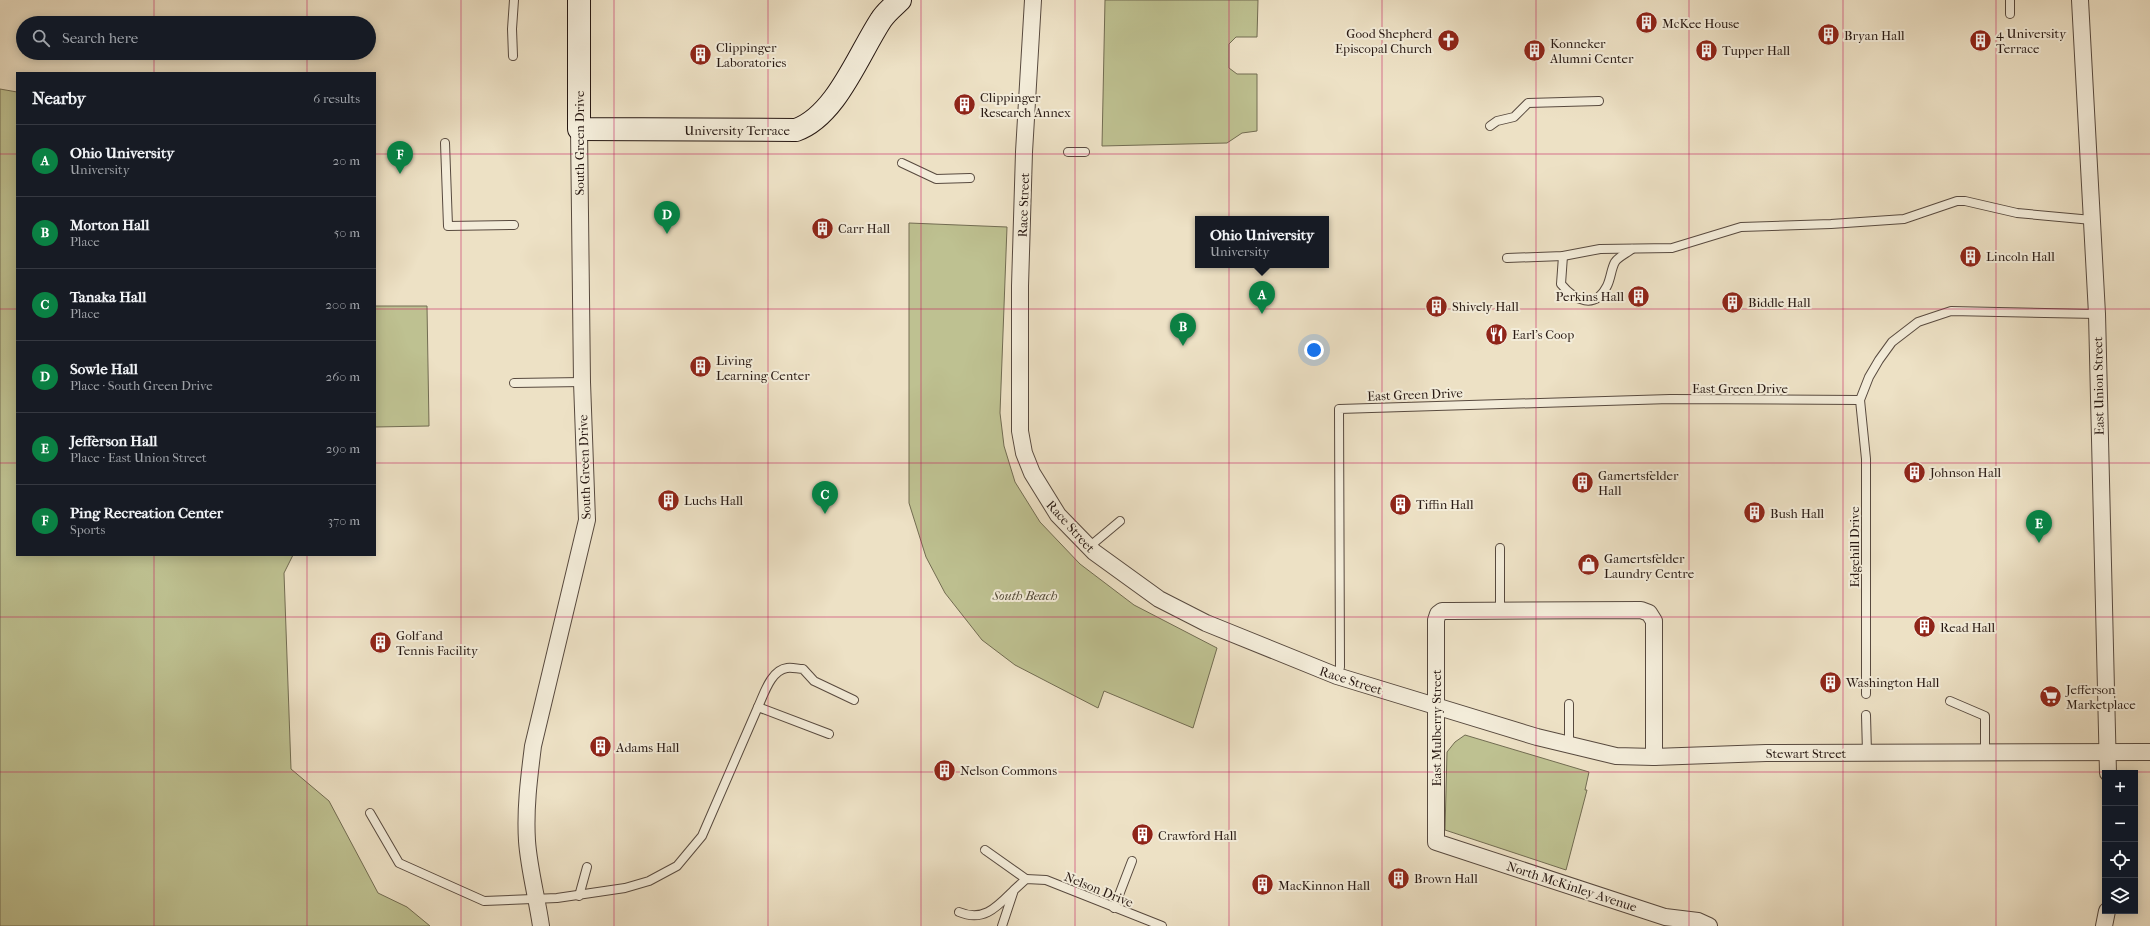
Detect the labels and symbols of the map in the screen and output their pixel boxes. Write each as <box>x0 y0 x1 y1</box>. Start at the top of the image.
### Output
building icon: McKee House <box>1633 10 1659 36</box>
place label: McKee House <box>1662 16 1740 31</box>
building icon: Bryan Hall <box>1815 22 1841 48</box>
place label: Good Shepherd Episcopal Church <box>1335 26 1433 56</box>
place label: 4 University Terrace <box>1996 26 2067 56</box>
church icon: Good Shepherd Episcopal Church <box>1435 27 1461 53</box>
building icon: 4 University Terrace <box>1968 27 1994 53</box>
place label: Bryan Hall <box>1844 28 1905 43</box>
place label: Konneker Alumni Center <box>1549 36 1634 66</box>
building icon: Konneker Alumni Center <box>1521 37 1547 63</box>
building icon: Tupper Hall <box>1694 37 1720 63</box>
place label: Clippinger Laboratories <box>716 40 787 70</box>
building icon: Clippinger Laboratories <box>688 41 714 67</box>
place label: Tupper Hall <box>1722 43 1791 58</box>
street label: South Green Drive <box>572 90 587 195</box>
place label: Clippinger Research Annex <box>980 90 1071 120</box>
building icon: Clippinger Research Annex <box>952 91 978 117</box>
street label: University Terrace <box>684 123 790 138</box>
pin: F <box>387 141 413 174</box>
street label: Race Street <box>1015 172 1032 238</box>
pin: D <box>654 201 680 234</box>
building icon: Carr Hall <box>810 215 836 241</box>
place label: Carr Hall <box>838 221 891 236</box>
building icon: Lincoln Hall <box>1957 243 1983 269</box>
place label: Lincoln Hall <box>1986 249 2055 264</box>
pin: A <box>1249 281 1275 314</box>
building icon: Perkins Hall <box>1626 283 1652 309</box>
place label: Perkins Hall <box>1555 289 1624 304</box>
building icon: Biddle Hall <box>1720 289 1746 315</box>
building icon: Shively Hall <box>1423 293 1449 319</box>
place label: Biddle Hall <box>1748 295 1811 310</box>
place label: Shively Hall <box>1452 299 1519 314</box>
pin: B <box>1170 313 1196 346</box>
restaurant icon: Earl's Coop <box>1484 321 1510 347</box>
place label: Earl's Coop <box>1512 327 1574 342</box>
street label: East Union Street <box>2090 336 2107 435</box>
your location <box>1304 340 1324 360</box>
place label: Living Learning Center <box>716 353 810 383</box>
building icon: Living Learning Center <box>687 354 713 380</box>
street label: East Green Drive <box>1692 381 1788 396</box>
street label: East Green Drive <box>1367 385 1464 404</box>
street label: South Green Drive <box>575 414 594 520</box>
building icon: Johnson Hall <box>1902 459 1928 485</box>
place label: Johnson Hall <box>1929 465 2001 480</box>
place label: Gamertsfelder Hall <box>1598 468 1679 498</box>
building icon: Gamertsfelder Hall <box>1569 469 1595 495</box>
pin: C <box>812 481 838 514</box>
building icon: Luchs Hall <box>656 487 682 513</box>
building icon: Tiffin Hall <box>1387 491 1413 517</box>
place label: Luchs Hall <box>684 493 744 508</box>
street label: Race Street <box>1043 497 1098 556</box>
place label: Tiffin Hall <box>1416 497 1474 512</box>
building icon: Bush Hall <box>1742 500 1768 526</box>
place label: Bush Hall <box>1770 506 1825 521</box>
street label: Edgehill Drive <box>1847 506 1862 588</box>
pin: E <box>2026 510 2052 543</box>
place label: Gamertsfelder Laundry Centre <box>1604 551 1695 581</box>
shop icon: Gamertsfelder Laundry Centre <box>1576 552 1602 578</box>
park label: South Beach <box>992 588 1058 603</box>
building icon: Read Hall <box>1911 614 1937 640</box>
place label: Read Hall <box>1940 620 1995 635</box>
place label: Golf and Tennis Facility <box>396 628 479 658</box>
building icon: Golf and Tennis Facility <box>367 629 393 655</box>
street label: Race Street <box>1318 663 1384 698</box>
street label: East Mulberry Street <box>1429 669 1444 787</box>
building icon: Washington Hall <box>1818 669 1844 695</box>
place label: Washington Hall <box>1845 675 1940 690</box>
place label: Jefferson Marketplace <box>2065 682 2136 712</box>
supermarket icon: Jefferson Marketplace <box>2037 683 2063 709</box>
building icon: Adams Hall <box>587 734 613 760</box>
place label: Adams Hall <box>615 740 680 755</box>
street label: Stewart Street <box>1766 746 1847 761</box>
building icon: Nelson Commons <box>931 757 957 783</box>
place label: Nelson Commons <box>960 763 1057 778</box>
building icon: Crawford Hall <box>1129 822 1155 848</box>
place label: Crawford Hall <box>1158 828 1237 843</box>
street label: North McKinley Avenue <box>1505 858 1639 915</box>
building icon: Brown Hall <box>1386 865 1412 891</box>
street label: Nelson Drive <box>1062 869 1136 910</box>
place label: Brown Hall <box>1414 871 1478 886</box>
building icon: MacKinnon Hall <box>1249 872 1275 898</box>
place label: MacKinnon Hall <box>1278 878 1371 893</box>

